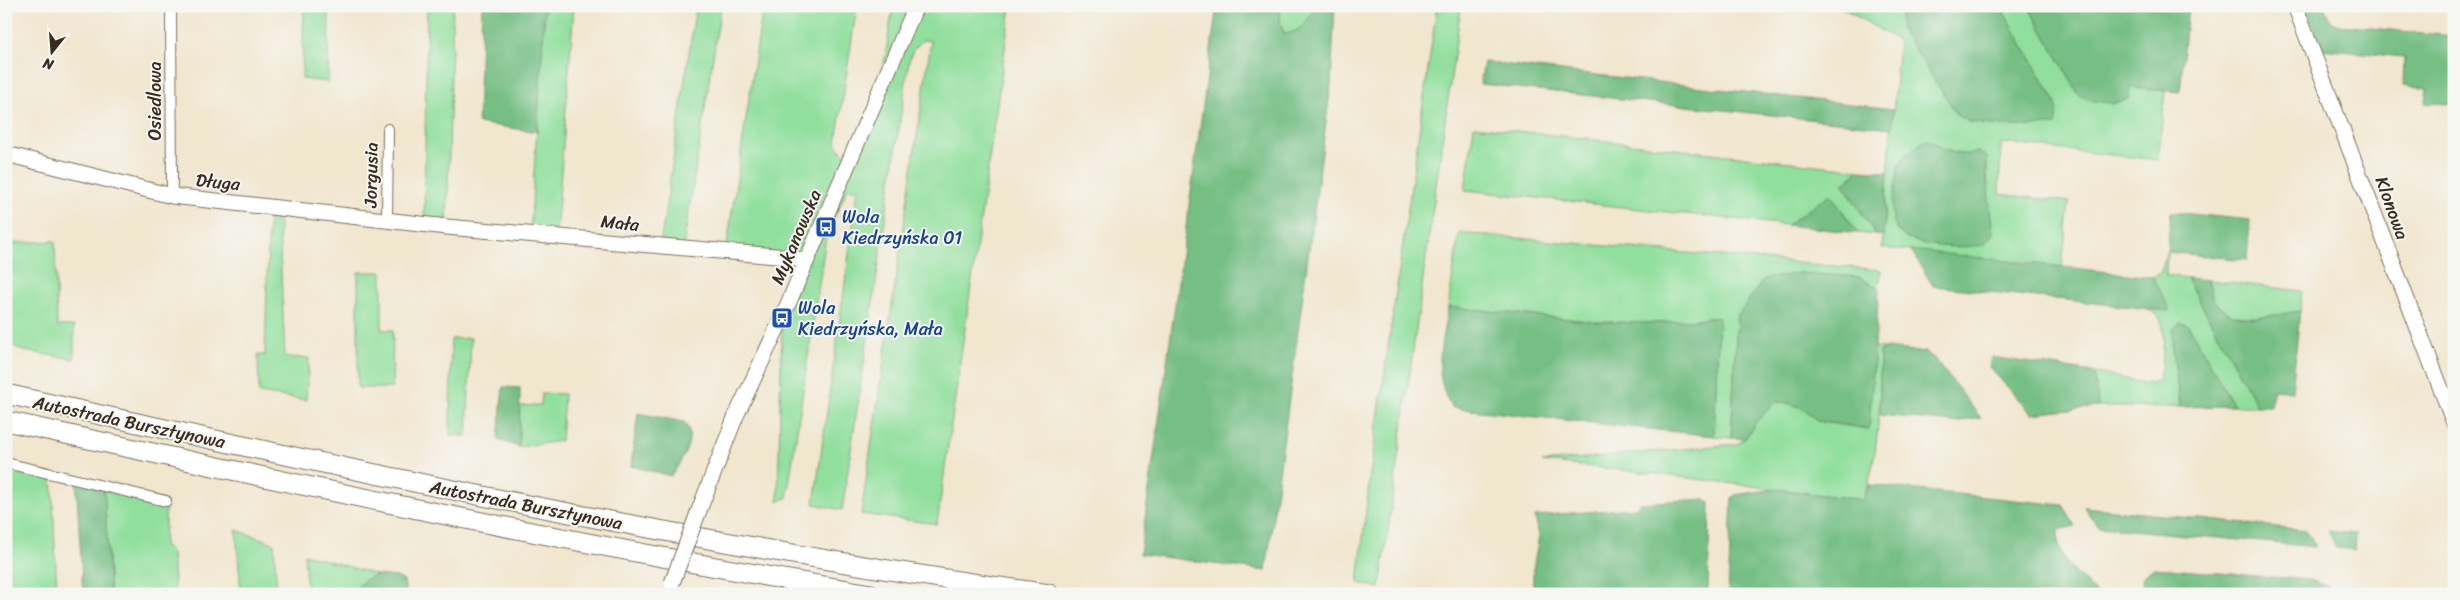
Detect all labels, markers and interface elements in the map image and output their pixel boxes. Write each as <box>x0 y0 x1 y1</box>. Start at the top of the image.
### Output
north arrow <box>28 28 78 78</box>
text: N <box>40 50 58 78</box>
street label: Osiedlowa <box>139 61 171 141</box>
street label: Jorgusia <box>354 142 388 209</box>
street label: Długa <box>194 164 243 200</box>
street label: Klonowa <box>2366 172 2418 244</box>
street label: Mykanowska <box>762 184 830 290</box>
place label: Wola Kiedrzyńska 01 <box>842 201 963 254</box>
street label: Mała <box>599 205 642 241</box>
bus stop icon: Wola Kiedrzyńska 01 <box>814 215 838 239</box>
place label: Wola Kiedrzyńska, Mała <box>798 292 943 345</box>
bus stop icon: Wola Kiedrzyńska, Mała <box>770 306 794 330</box>
street label: Autostrada Bursztynowa <box>29 386 229 458</box>
street label: Autostrada Bursztynowa <box>426 470 626 540</box>

